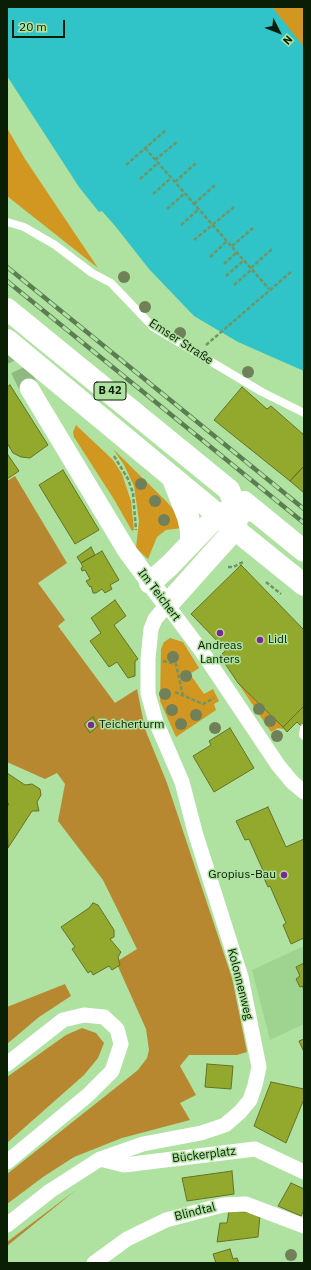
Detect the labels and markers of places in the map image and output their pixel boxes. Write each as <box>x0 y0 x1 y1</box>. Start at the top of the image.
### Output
marker: Andreas Lanters <box>215 628 225 638</box>
place label: Lidl <box>268 633 287 647</box>
marker: Lidl <box>255 635 265 645</box>
place label: Andreas Lanters <box>198 639 242 667</box>
place label: Teicherturm <box>99 718 164 732</box>
marker: Teicherturm <box>86 720 96 730</box>
place label: Gropius-Bau <box>208 868 276 882</box>
marker: Gropius-Bau <box>279 870 289 880</box>

